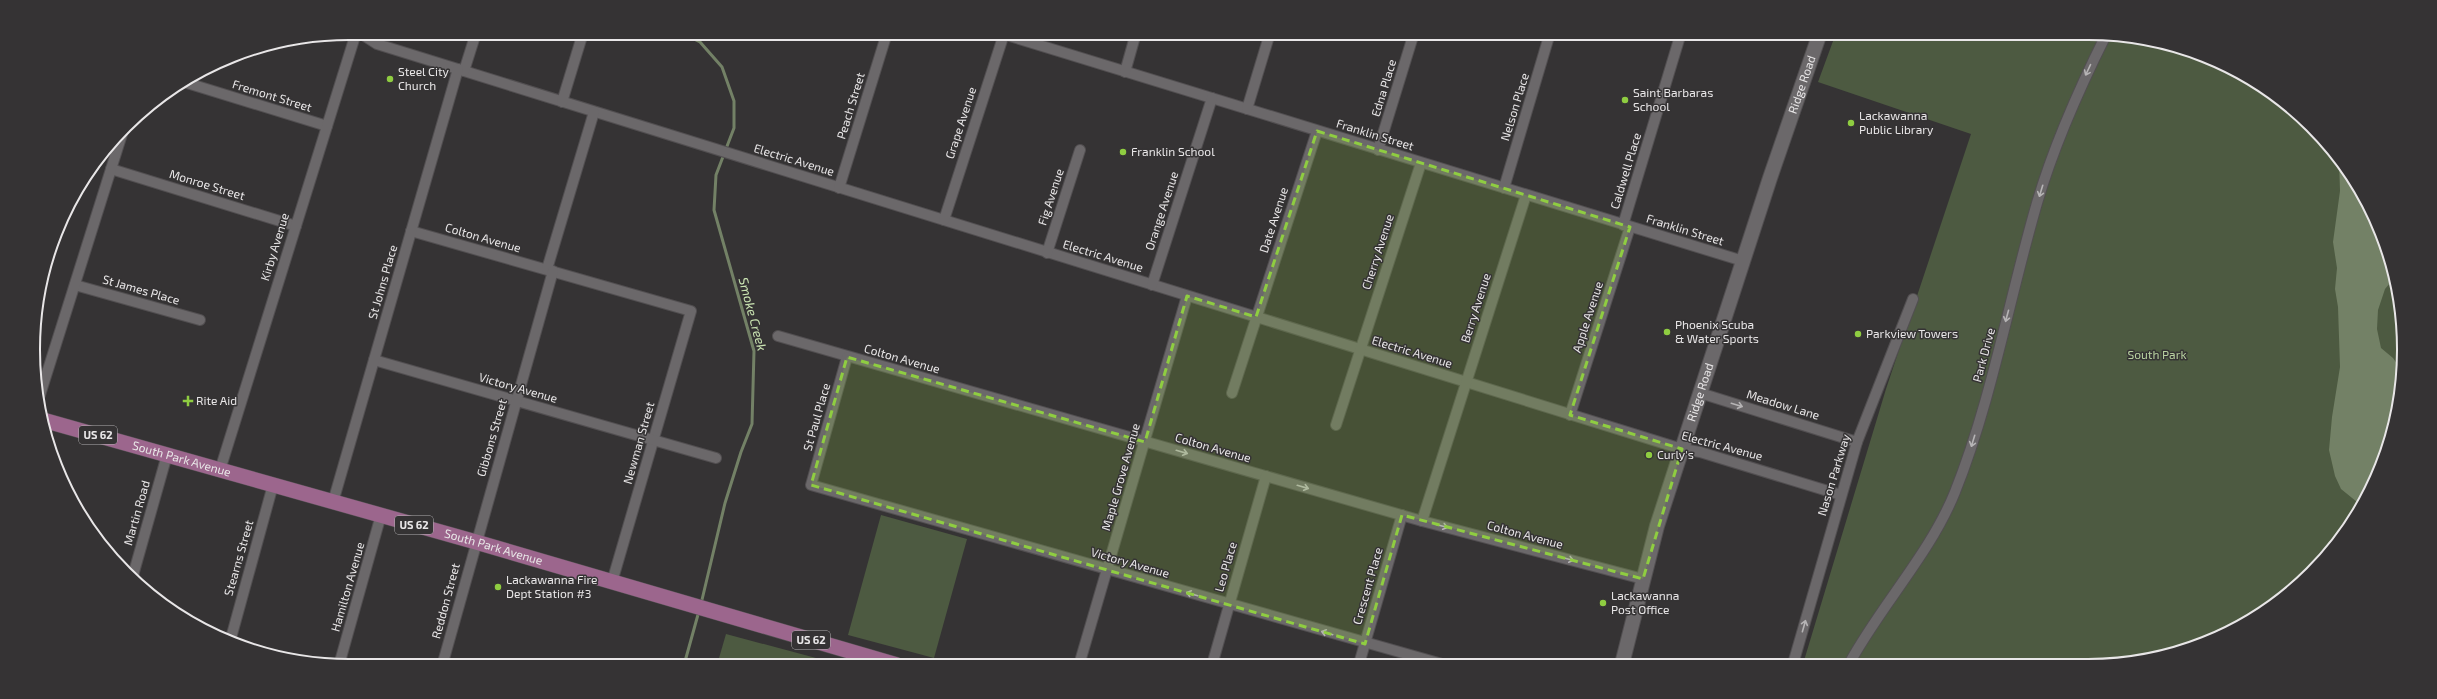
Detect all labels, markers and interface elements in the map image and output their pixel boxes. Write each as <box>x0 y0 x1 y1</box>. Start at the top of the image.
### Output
street label: Ridge Road <box>1785 53 1818 115</box>
street label: Edna Place <box>1368 57 1398 118</box>
one-way arrow <box>2084 63 2091 75</box>
place label: Steel City Church <box>398 64 449 92</box>
street label: Peach Street <box>833 70 867 141</box>
street label: Nelson Place <box>1497 71 1531 142</box>
marker: Steel City Church <box>385 74 395 84</box>
street label: Fremont Street <box>231 76 314 114</box>
street label: Grape Avenue <box>942 85 978 160</box>
place label: Saint Barbaras School <box>1633 85 1713 113</box>
marker: Saint Barbaras School <box>1620 95 1630 105</box>
place label: Lackawanna Public Library <box>1859 108 1934 136</box>
street label: Franklin Street <box>1335 116 1416 153</box>
marker: Lackawanna Public Library <box>1846 118 1856 128</box>
street label: Caldwell Place <box>1607 131 1643 211</box>
street label: Electric Avenue <box>752 140 836 178</box>
place label: Franklin School <box>1131 144 1215 158</box>
marker: Franklin School <box>1118 147 1128 157</box>
street label: Monroe Street <box>168 166 247 202</box>
street label: Fig Avenue <box>1034 167 1066 227</box>
street label: Orange Avenue <box>1142 169 1180 252</box>
one-way arrow <box>2037 184 2044 197</box>
street label: Date Avenue <box>1256 185 1290 254</box>
street label: Kirby Avenue <box>257 211 291 282</box>
street label: Franklin Street <box>1645 211 1726 248</box>
street label: Cherry Avenue <box>1358 212 1396 291</box>
street label: Colton Avenue <box>444 220 523 255</box>
street label: Electric Avenue <box>1061 236 1145 274</box>
street label: St Johns Place <box>365 243 399 321</box>
street label: St James Place <box>101 271 181 307</box>
street label: Berry Avenue <box>1457 271 1493 344</box>
water label: Smoke Creek <box>735 275 771 353</box>
street label: Apple Avenue <box>1569 279 1605 354</box>
one-way arrow <box>2003 309 2011 322</box>
place label: Phoenix Scuba & Water Sports <box>1675 317 1759 345</box>
place label: Parkview Towers <box>1866 326 1958 340</box>
street label: Park Drive <box>1969 326 1997 383</box>
marker: Phoenix Scuba & Water Sports <box>1662 327 1672 337</box>
marker: Parkview Towers <box>1853 329 1863 339</box>
street label: Electric Avenue <box>1370 332 1454 370</box>
street label: Colton Avenue <box>863 341 942 376</box>
park label: South Park <box>2127 347 2187 361</box>
street label: Ridge Road <box>1683 361 1716 423</box>
street label: Victory Avenue <box>477 369 559 405</box>
street label: St Paul Place <box>800 381 832 452</box>
street label: Meadow Lane <box>1745 386 1822 422</box>
place label: Rite Aid <box>196 393 237 407</box>
marker: Rite Aid <box>183 396 193 406</box>
street label: Gibbons Street <box>473 397 509 478</box>
street label: Newman Street <box>620 400 657 485</box>
one-way arrow <box>1731 402 1744 409</box>
street label: Maple Grove Avenue <box>1098 421 1142 532</box>
road number: US 62 <box>79 426 117 444</box>
street label: Electric Avenue <box>1680 427 1764 463</box>
street label: Colton Avenue <box>1174 430 1253 465</box>
street label: Nason Parkway <box>1814 431 1852 517</box>
one-way arrow <box>1969 435 1976 448</box>
street label: South Park Avenue <box>131 438 233 479</box>
place label: Curly's <box>1657 447 1694 461</box>
one-way arrow <box>1175 449 1188 457</box>
marker: Curly's <box>1644 450 1654 460</box>
street label: Martin Road <box>120 479 152 547</box>
one-way arrow <box>1297 484 1310 491</box>
road number: US 62 <box>395 516 433 534</box>
street label: Colton Avenue <box>1486 517 1565 551</box>
street label: Stearns Street <box>221 518 256 597</box>
one-way arrow <box>1435 523 1448 530</box>
street label: South Park Avenue <box>443 525 544 567</box>
street label: Hamilton Avenue <box>328 540 367 633</box>
street label: Leo Place <box>1211 540 1239 593</box>
street label: Victory Avenue <box>1089 544 1171 580</box>
street label: Crescent Place <box>1349 545 1385 626</box>
one-way arrow <box>1561 556 1574 564</box>
street label: Reddon Street <box>428 561 462 640</box>
place label: Lackawanna Fire Dept Station #3 <box>506 572 598 600</box>
marker: Lackawanna Fire Dept Station #3 <box>493 582 503 592</box>
place label: Lackawanna Post Office <box>1611 588 1679 616</box>
one-way arrow <box>1185 590 1198 597</box>
marker: Lackawanna Post Office <box>1598 598 1608 608</box>
one-way arrow <box>1801 620 1808 633</box>
one-way arrow <box>1321 629 1334 636</box>
road number: US 62 <box>792 631 830 649</box>

